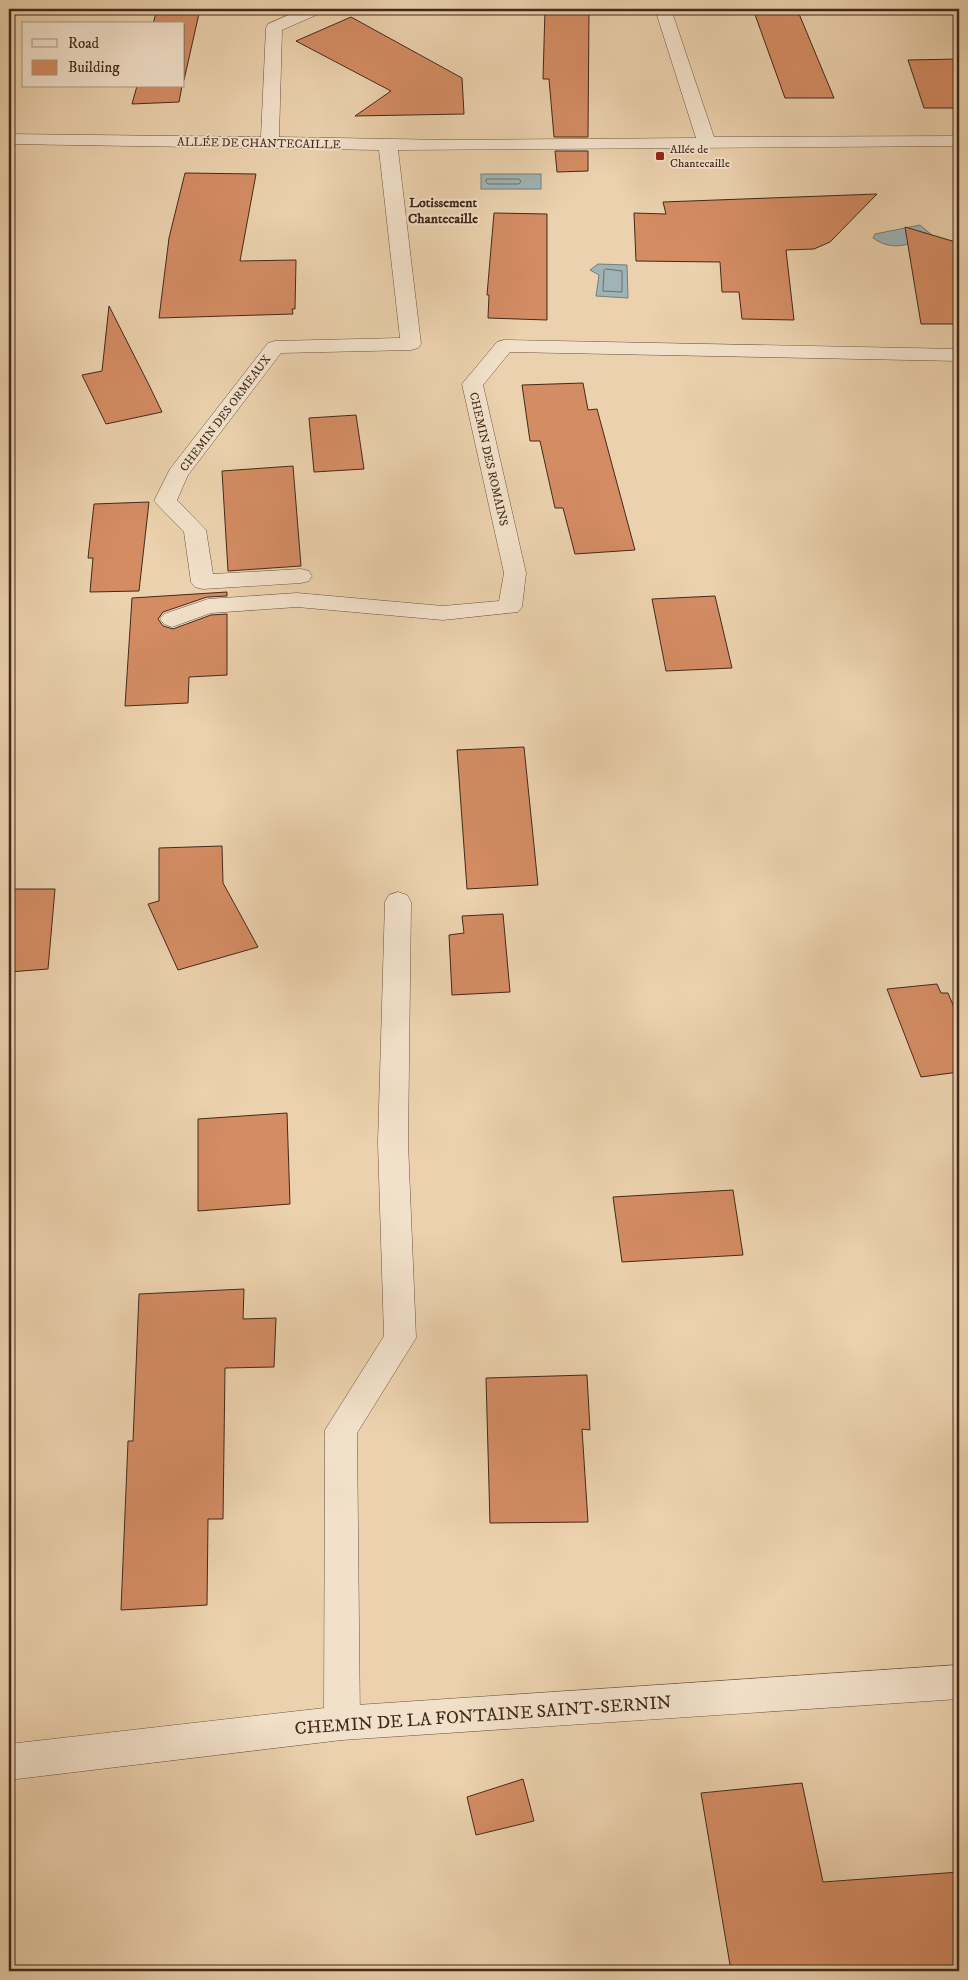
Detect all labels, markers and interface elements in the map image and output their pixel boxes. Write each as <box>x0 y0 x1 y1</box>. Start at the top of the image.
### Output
legend <box>22 22 185 88</box>
text: Road <box>68 34 100 53</box>
text: Building <box>68 58 120 77</box>
street label: ALLÉE DE CHANTECAILLE <box>177 135 342 152</box>
place label: Allée de Chantecaille <box>670 142 730 171</box>
marker: Allée de Chantecaille <box>654 150 666 162</box>
district label: Lotissement Chantecaille <box>408 194 478 228</box>
street label: CHEMIN DES ORMEAUX <box>177 352 274 475</box>
street label: CHEMIN DES ROMAINS <box>466 391 511 528</box>
street label: CHEMIN DE LA FONTAINE SAINT-SERNIN <box>294 1692 672 1740</box>

